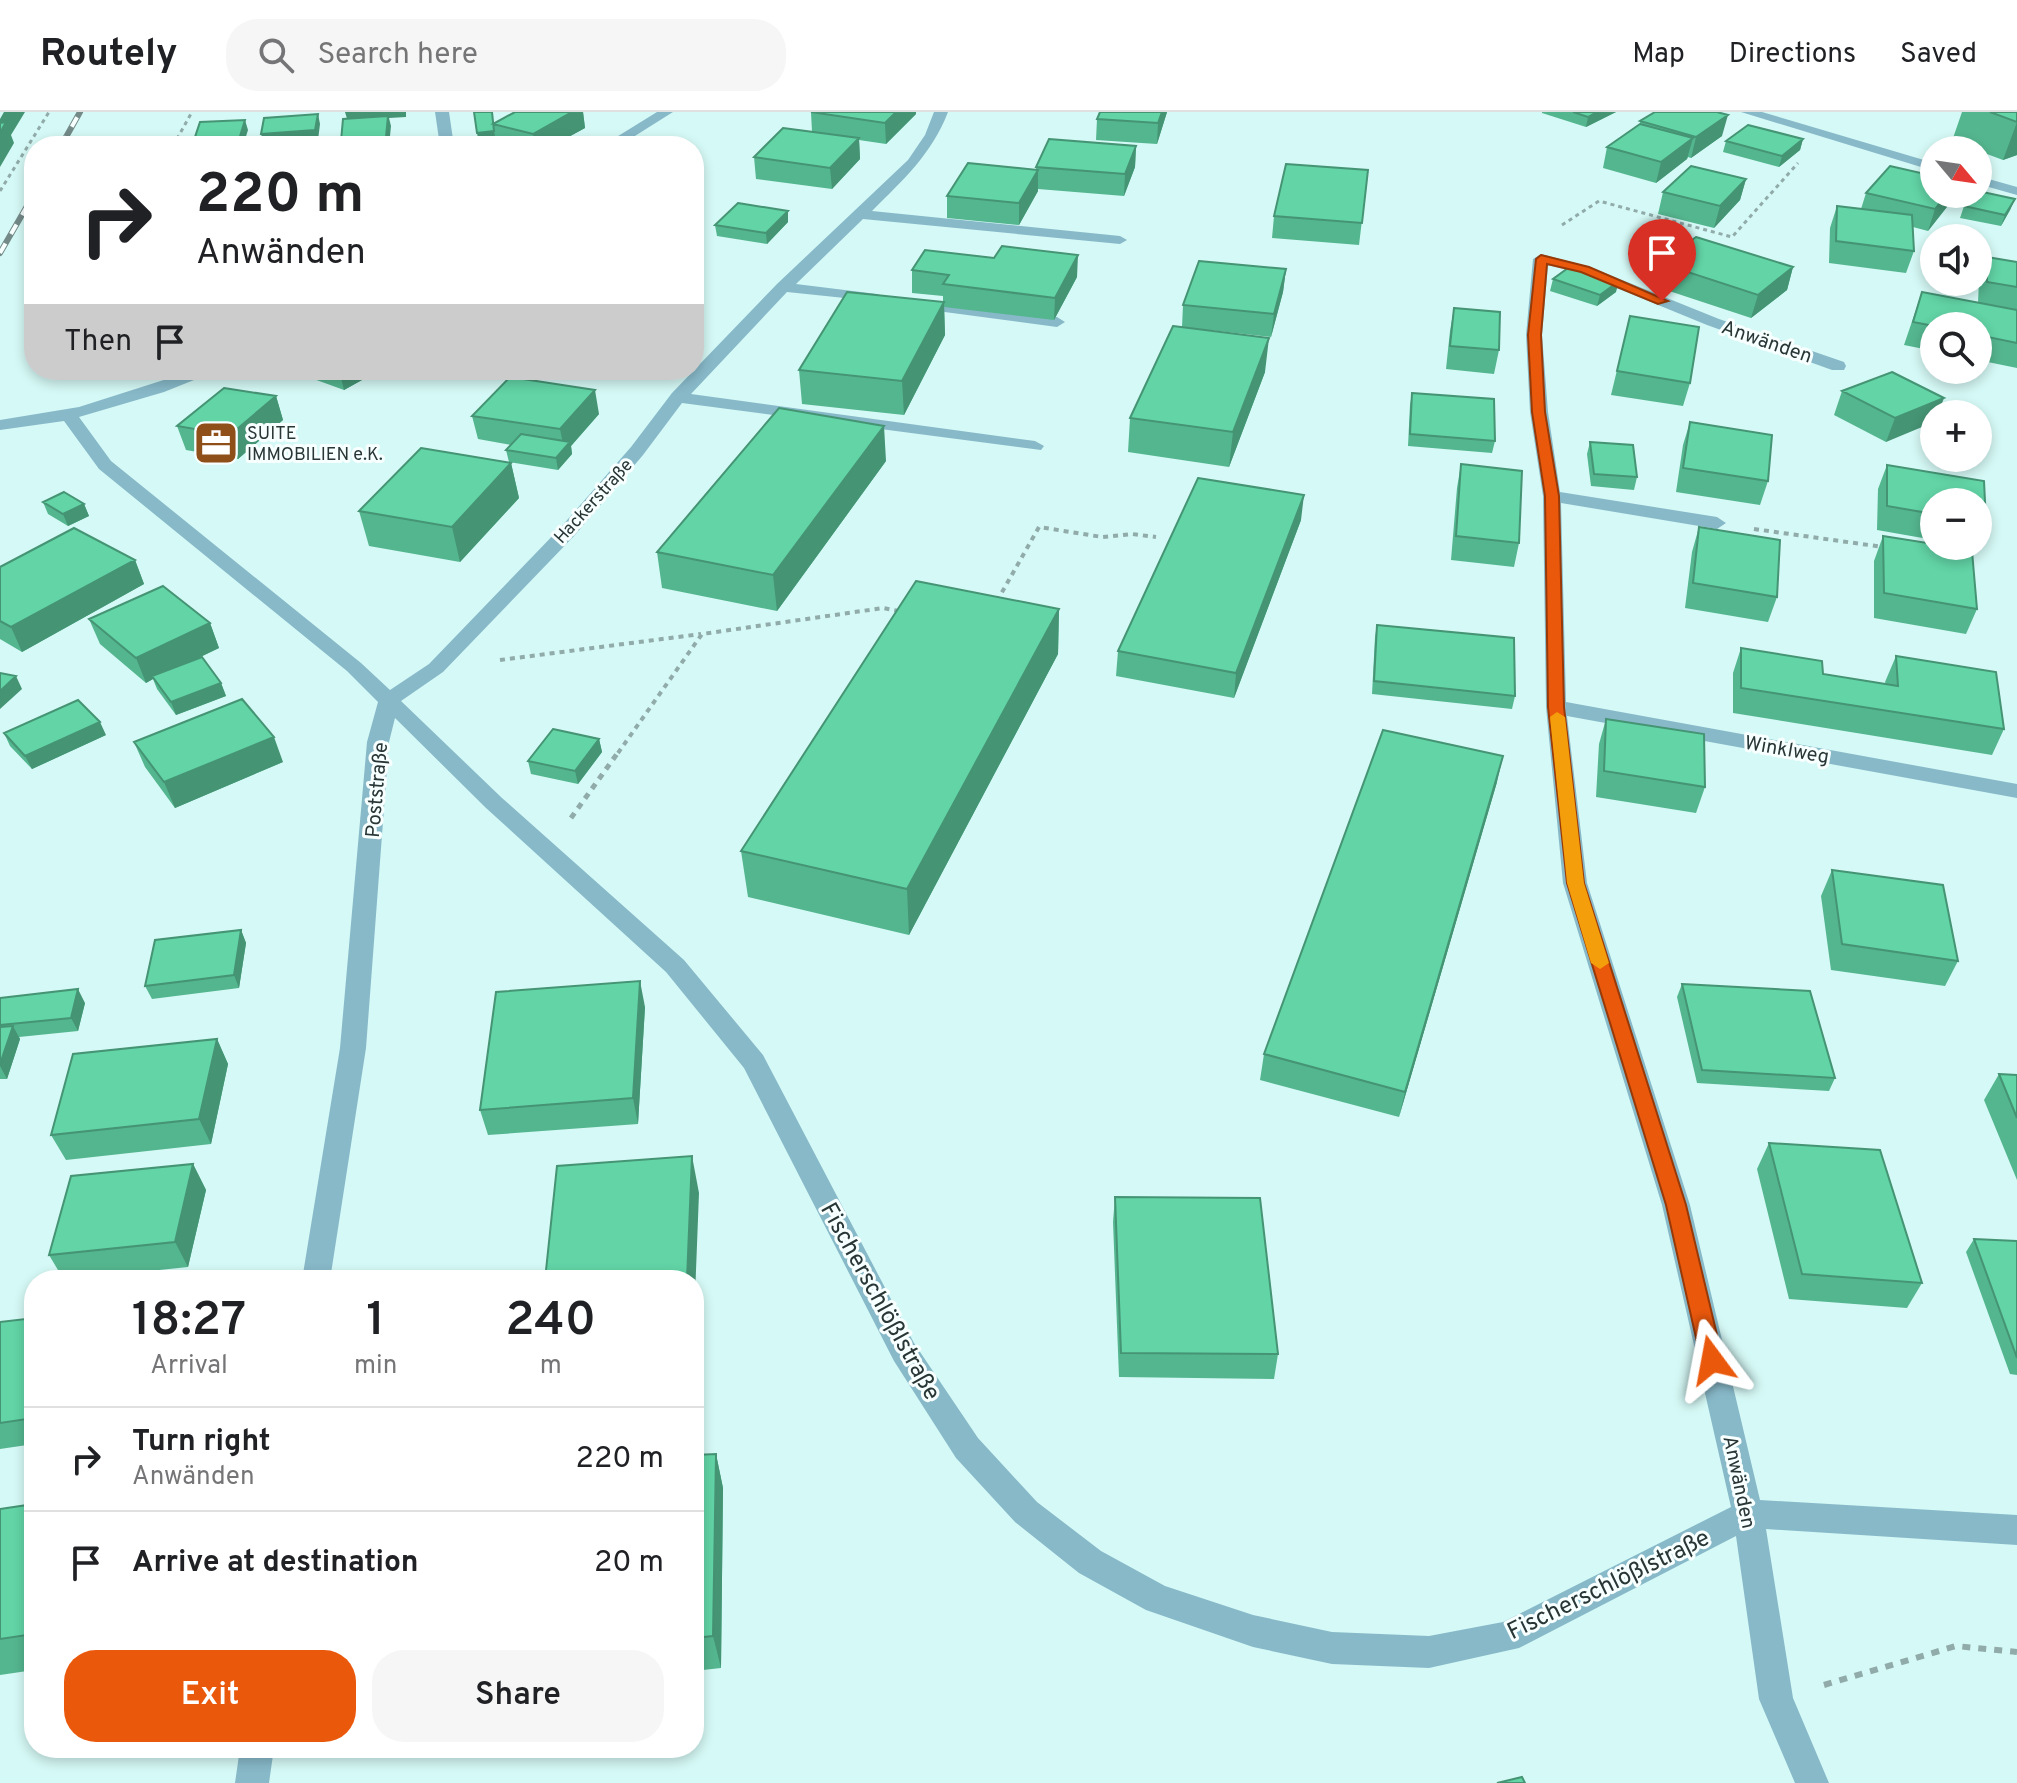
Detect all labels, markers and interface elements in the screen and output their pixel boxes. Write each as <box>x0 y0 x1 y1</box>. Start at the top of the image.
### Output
search box <box>226 19 786 91</box>
text: Routely <box>40 31 178 80</box>
icon: search <box>254 33 298 77</box>
text: Search here <box>318 37 478 74</box>
text: Map <box>1632 37 1685 73</box>
text: Directions <box>1729 37 1856 73</box>
text: Saved <box>1900 37 1977 73</box>
north arrow <box>1920 136 1992 208</box>
map controls <box>1920 136 1992 560</box>
text: 220 m <box>196 162 364 232</box>
icon: right <box>64 168 168 272</box>
pin <box>1628 219 1696 301</box>
button: sound <box>1920 224 1992 296</box>
text: Anwänden <box>196 231 366 277</box>
icon: arrive <box>1640 231 1684 275</box>
button: search <box>1920 312 1992 384</box>
street label: Anwänden <box>1718 315 1815 371</box>
icon: arrive <box>148 320 192 364</box>
text: Then <box>64 324 132 361</box>
button: + <box>1920 400 1992 472</box>
office icon: SUITE IMMOBILIEN e.K. <box>192 419 240 467</box>
place label: SUITE IMMOBILIEN e.K. <box>247 423 383 467</box>
street label: Hackerstraße <box>550 455 638 549</box>
button: − <box>1920 488 1992 560</box>
street label: Winklweg <box>1742 731 1831 771</box>
street label: Poststraße <box>361 741 395 839</box>
street label: Fischerschlößlstraße <box>812 1198 946 1406</box>
text: 18:27 <box>132 1292 246 1352</box>
text: 1 <box>366 1292 385 1352</box>
text: 240 <box>505 1292 596 1352</box>
position arrow <box>1670 1318 1754 1402</box>
text: Arrival <box>150 1350 228 1383</box>
text: min <box>354 1350 397 1383</box>
text: m <box>540 1350 562 1383</box>
text: Turn right <box>132 1424 270 1461</box>
street label: Anwänden <box>1716 1434 1761 1531</box>
icon: right <box>64 1437 108 1481</box>
text: 220 m <box>576 1441 664 1478</box>
text: Anwänden <box>132 1461 255 1494</box>
street label: Fischerschlößlstraße <box>1503 1524 1715 1648</box>
icon: arrive <box>64 1541 108 1585</box>
text: Arrive at destination <box>132 1545 418 1582</box>
text: 20 m <box>594 1545 664 1582</box>
button: Exit <box>64 1650 356 1742</box>
button: Share <box>372 1650 664 1742</box>

